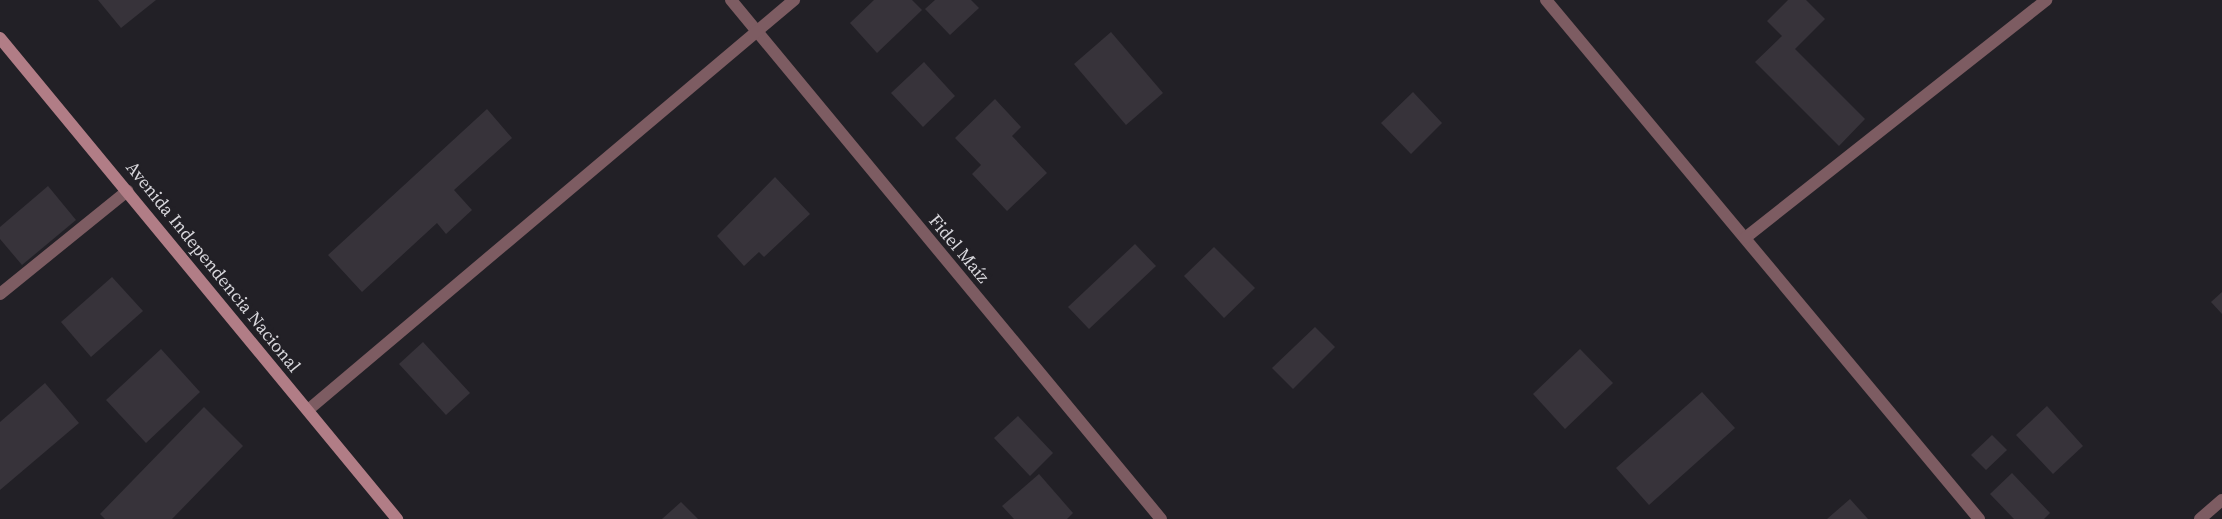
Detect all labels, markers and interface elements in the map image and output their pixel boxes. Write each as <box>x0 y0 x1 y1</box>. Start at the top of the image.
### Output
street label: Avenida Independencia Nacional <box>121 157 305 377</box>
street label: Fidel Maíz <box>924 210 994 288</box>

